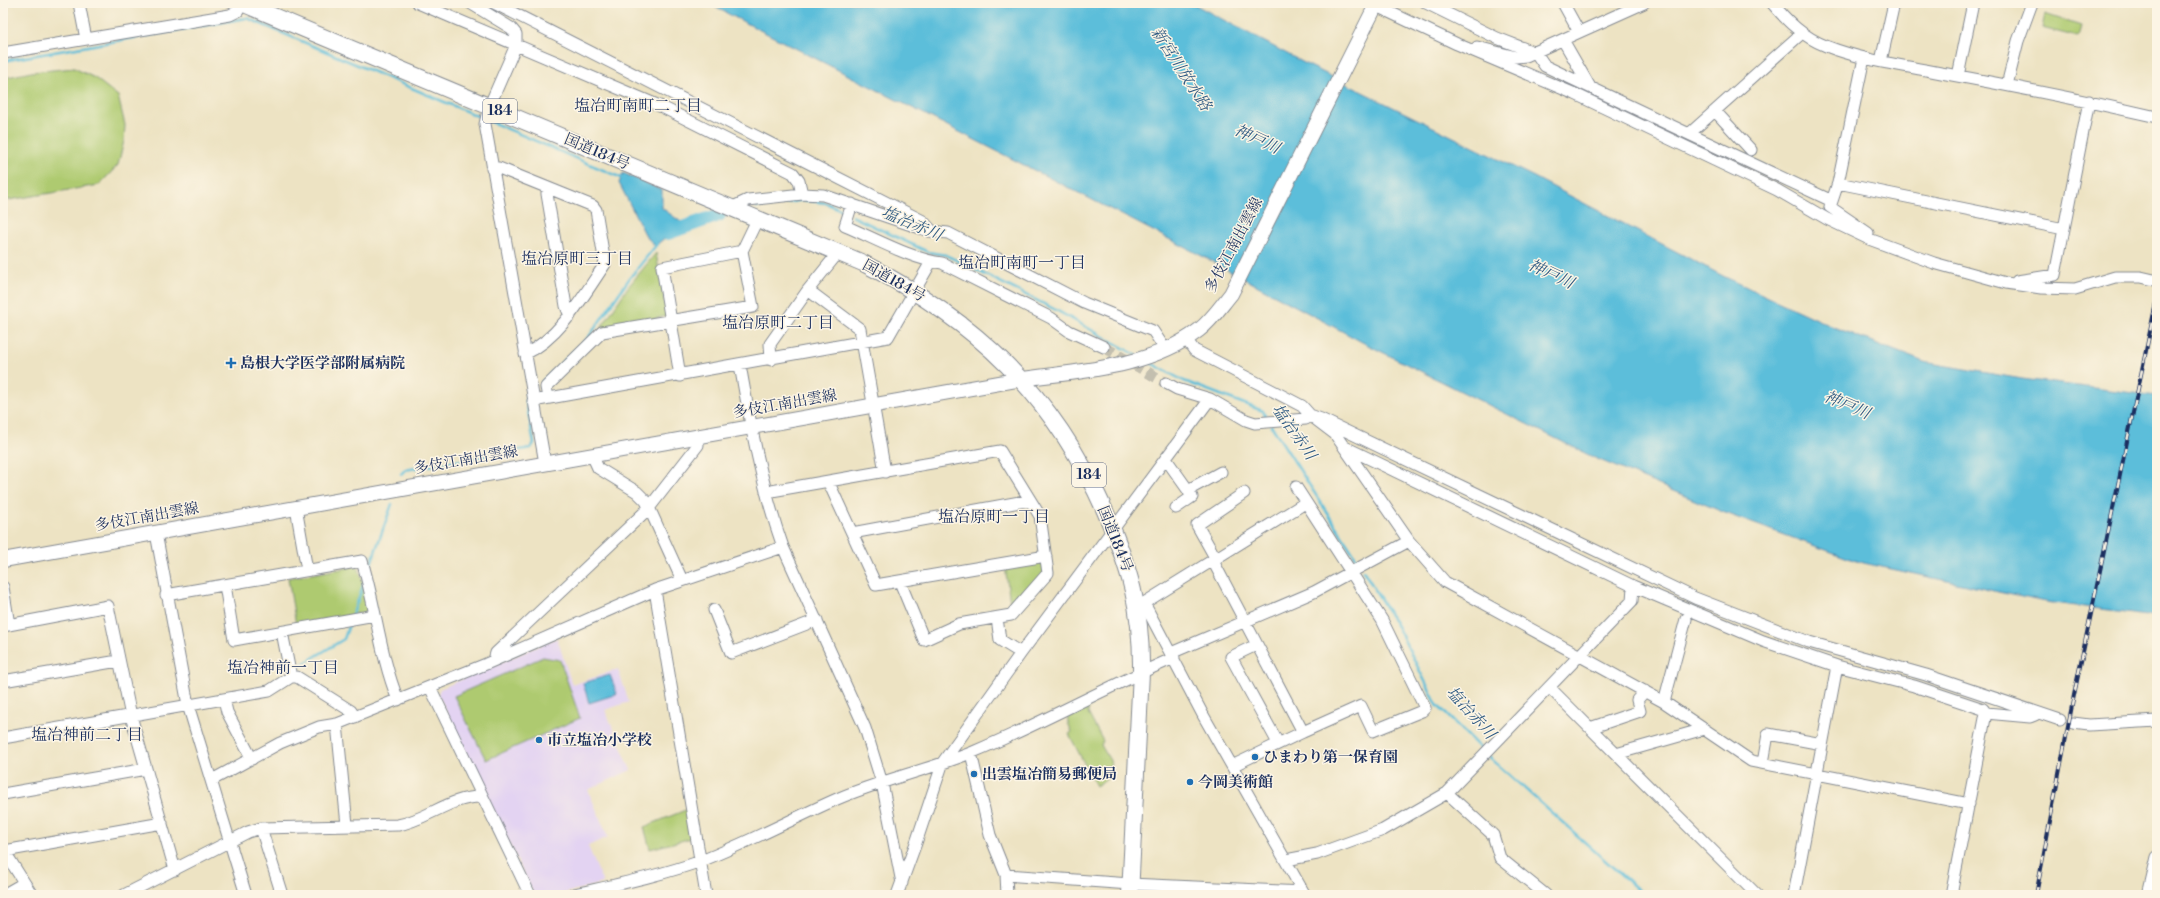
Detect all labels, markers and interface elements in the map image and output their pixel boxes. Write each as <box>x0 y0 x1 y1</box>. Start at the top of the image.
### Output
water label: 新宮川放水路 <box>1146 23 1216 116</box>
district label: 塩冶町南町二丁目 <box>574 96 702 116</box>
road number: 184 <box>483 99 517 123</box>
water label: 神戸川 <box>1231 120 1285 159</box>
street label: 国道184号 <box>561 130 633 174</box>
street label: 多伎江南出雲線 <box>1201 194 1267 296</box>
water label: 塩冶赤川 <box>879 202 947 246</box>
district label: 塩冶原町三丁目 <box>521 249 633 269</box>
district label: 塩冶町南町一丁目 <box>958 253 1086 273</box>
water label: 神戸川 <box>1525 255 1579 294</box>
street label: 国道184号 <box>859 256 929 306</box>
district label: 塩冶原町二丁目 <box>722 313 834 333</box>
place label: 島根大学医学部附属病院 <box>240 354 405 373</box>
marker: 島根大学医学部附属病院 <box>225 357 237 369</box>
street label: 多伎江南出雲線 <box>732 386 838 422</box>
water label: 神戸川 <box>1821 386 1875 424</box>
water label: 塩冶赤川 <box>1267 400 1322 466</box>
street label: 多伎江南出雲線 <box>413 442 519 478</box>
road number: 184 <box>1072 463 1106 487</box>
street label: 多伎江南出雲線 <box>94 499 200 535</box>
street label: 国道184号 <box>1093 503 1137 575</box>
district label: 塩冶原町一丁目 <box>938 507 1050 527</box>
district label: 塩冶神前一丁目 <box>227 658 339 678</box>
water label: 塩冶赤川 <box>1442 683 1501 745</box>
district label: 塩冶神前二丁目 <box>31 725 143 745</box>
place label: 市立塩冶小学校 <box>547 731 652 750</box>
marker: 市立塩冶小学校 <box>534 735 544 745</box>
place label: ひまわり第一保育園 <box>1263 748 1398 767</box>
marker: ひまわり第一保育園 <box>1250 752 1260 762</box>
place label: 出雲塩冶簡易郵便局 <box>982 765 1117 784</box>
marker: 出雲塩冶簡易郵便局 <box>969 769 979 779</box>
place label: 今岡美術館 <box>1198 773 1273 792</box>
marker: 今岡美術館 <box>1185 777 1195 787</box>

